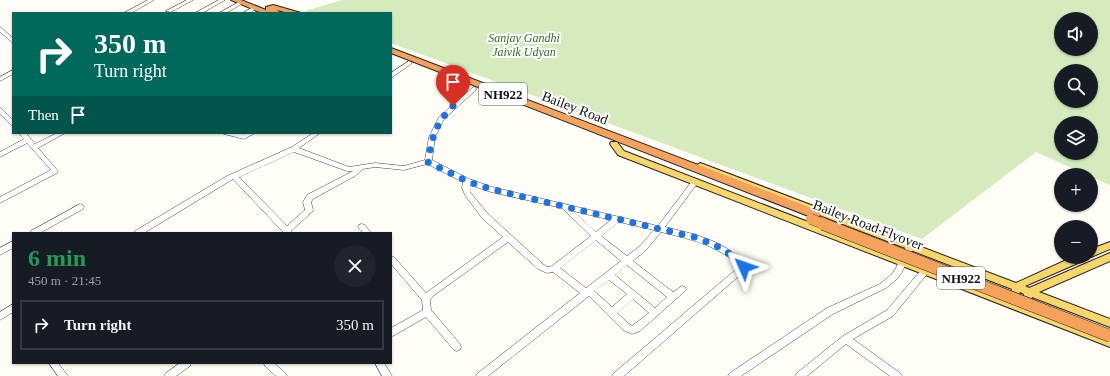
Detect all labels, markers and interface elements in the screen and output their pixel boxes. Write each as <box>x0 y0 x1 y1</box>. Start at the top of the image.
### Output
map controls <box>1054 12 1098 264</box>
button: sound <box>1054 12 1098 56</box>
icon: right <box>28 28 80 80</box>
text: 350 m <box>94 28 166 59</box>
park label: Sanjay Gandhi Jaivik Udyan <box>488 31 560 59</box>
text: Turn right <box>94 61 167 81</box>
button: search <box>1054 64 1098 108</box>
pin <box>436 65 470 106</box>
icon: arrive <box>442 71 464 93</box>
road number: NH922 <box>479 83 527 105</box>
street label: Bailey Road <box>540 89 610 127</box>
icon: arrive <box>67 104 89 126</box>
text: Then <box>28 107 59 123</box>
button: layers <box>1054 116 1098 160</box>
button: + <box>1054 168 1098 212</box>
street label: Bailey Road Flyover <box>811 197 925 253</box>
button: − <box>1054 220 1098 264</box>
text: 6 min <box>28 245 86 271</box>
button: close <box>334 245 376 287</box>
position arrow <box>723 246 765 288</box>
road number: NH922 <box>937 267 985 289</box>
text: 450 m · 21:45 <box>28 273 101 288</box>
icon: right <box>30 314 52 336</box>
text: Turn right <box>64 317 131 333</box>
text: 350 m <box>336 317 374 333</box>

